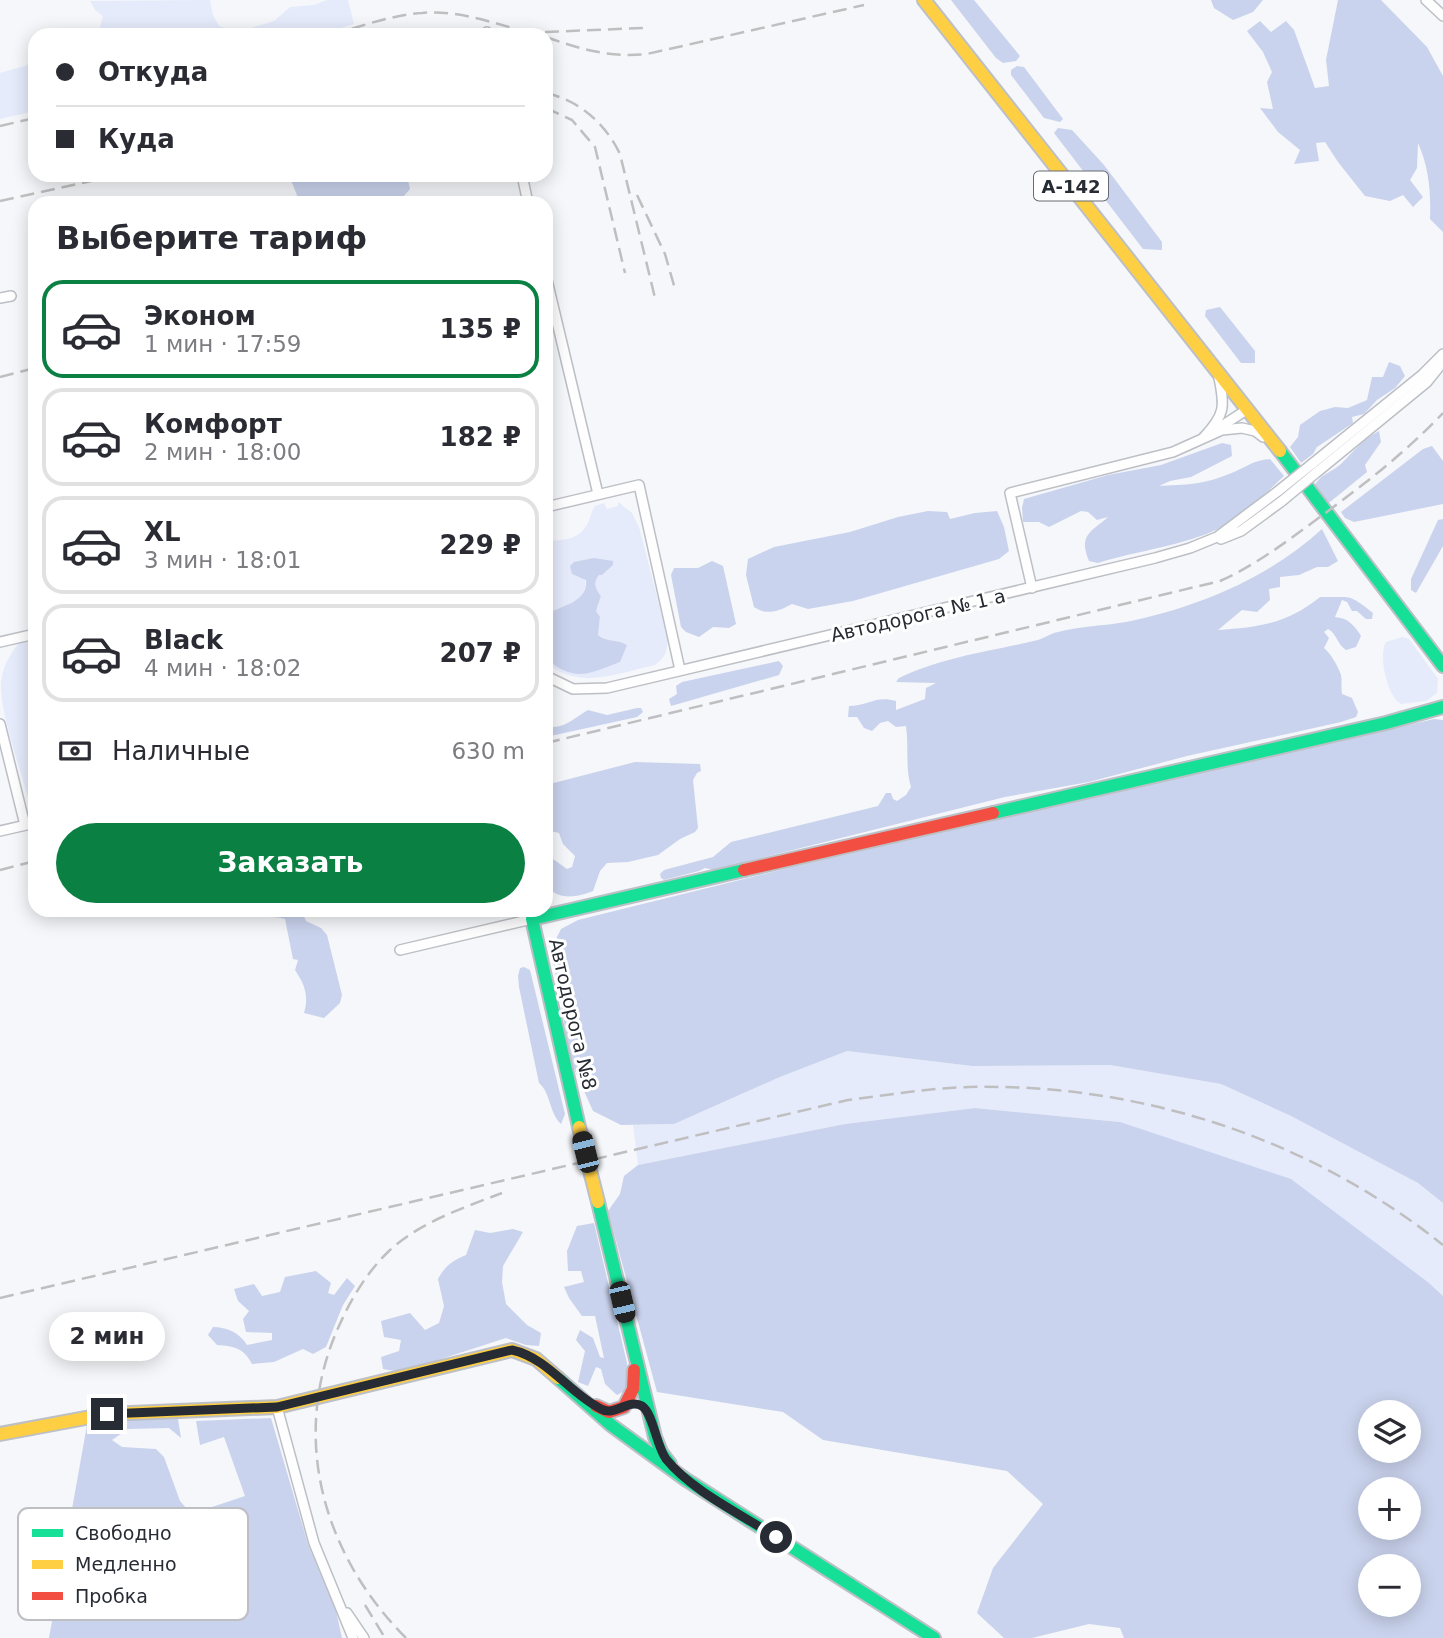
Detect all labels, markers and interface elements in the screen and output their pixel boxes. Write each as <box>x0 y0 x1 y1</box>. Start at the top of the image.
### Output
text: Откуда <box>98 57 208 87</box>
text: Куда <box>98 124 175 154</box>
road number: А-142 <box>1034 172 1108 201</box>
text: Выберите тариф <box>56 219 367 257</box>
icon: car <box>60 298 123 361</box>
text: Эконом <box>144 301 256 331</box>
text: 135 ₽ <box>440 314 521 344</box>
text: 1 мин · 17:59 <box>144 331 302 357</box>
icon: car <box>60 406 123 469</box>
text: Комфорт <box>144 409 282 439</box>
text: 182 ₽ <box>440 422 521 452</box>
text: 2 мин · 18:00 <box>144 439 302 465</box>
icon: car <box>60 514 123 577</box>
text: XL <box>144 517 181 547</box>
text: 229 ₽ <box>440 530 521 560</box>
text: 3 мин · 18:01 <box>144 547 302 573</box>
street label: Автодорога № 1 а <box>829 584 1007 646</box>
icon: car <box>60 622 123 685</box>
text: Black <box>144 625 223 655</box>
text: 207 ₽ <box>440 638 521 668</box>
text: 4 мин · 18:02 <box>144 655 302 681</box>
icon: cash <box>56 732 94 770</box>
text: Наличные <box>112 736 250 766</box>
text: 630 m <box>451 738 525 764</box>
button: Заказать <box>56 823 525 903</box>
street label: Автодорога №8 <box>545 936 601 1092</box>
car <box>570 1129 601 1175</box>
car <box>608 1279 637 1325</box>
callout: 2 мин <box>49 1312 165 1362</box>
text: 2 мин <box>70 1323 144 1349</box>
route end <box>91 1398 123 1430</box>
map controls <box>1358 1400 1421 1617</box>
button: layers <box>1358 1400 1421 1463</box>
button: + <box>1358 1477 1421 1540</box>
legend <box>18 1508 248 1620</box>
route start <box>760 1521 792 1553</box>
text: Свободно <box>75 1522 172 1544</box>
text: Медленно <box>75 1553 177 1575</box>
button: − <box>1358 1554 1421 1617</box>
text: Пробка <box>75 1585 148 1607</box>

